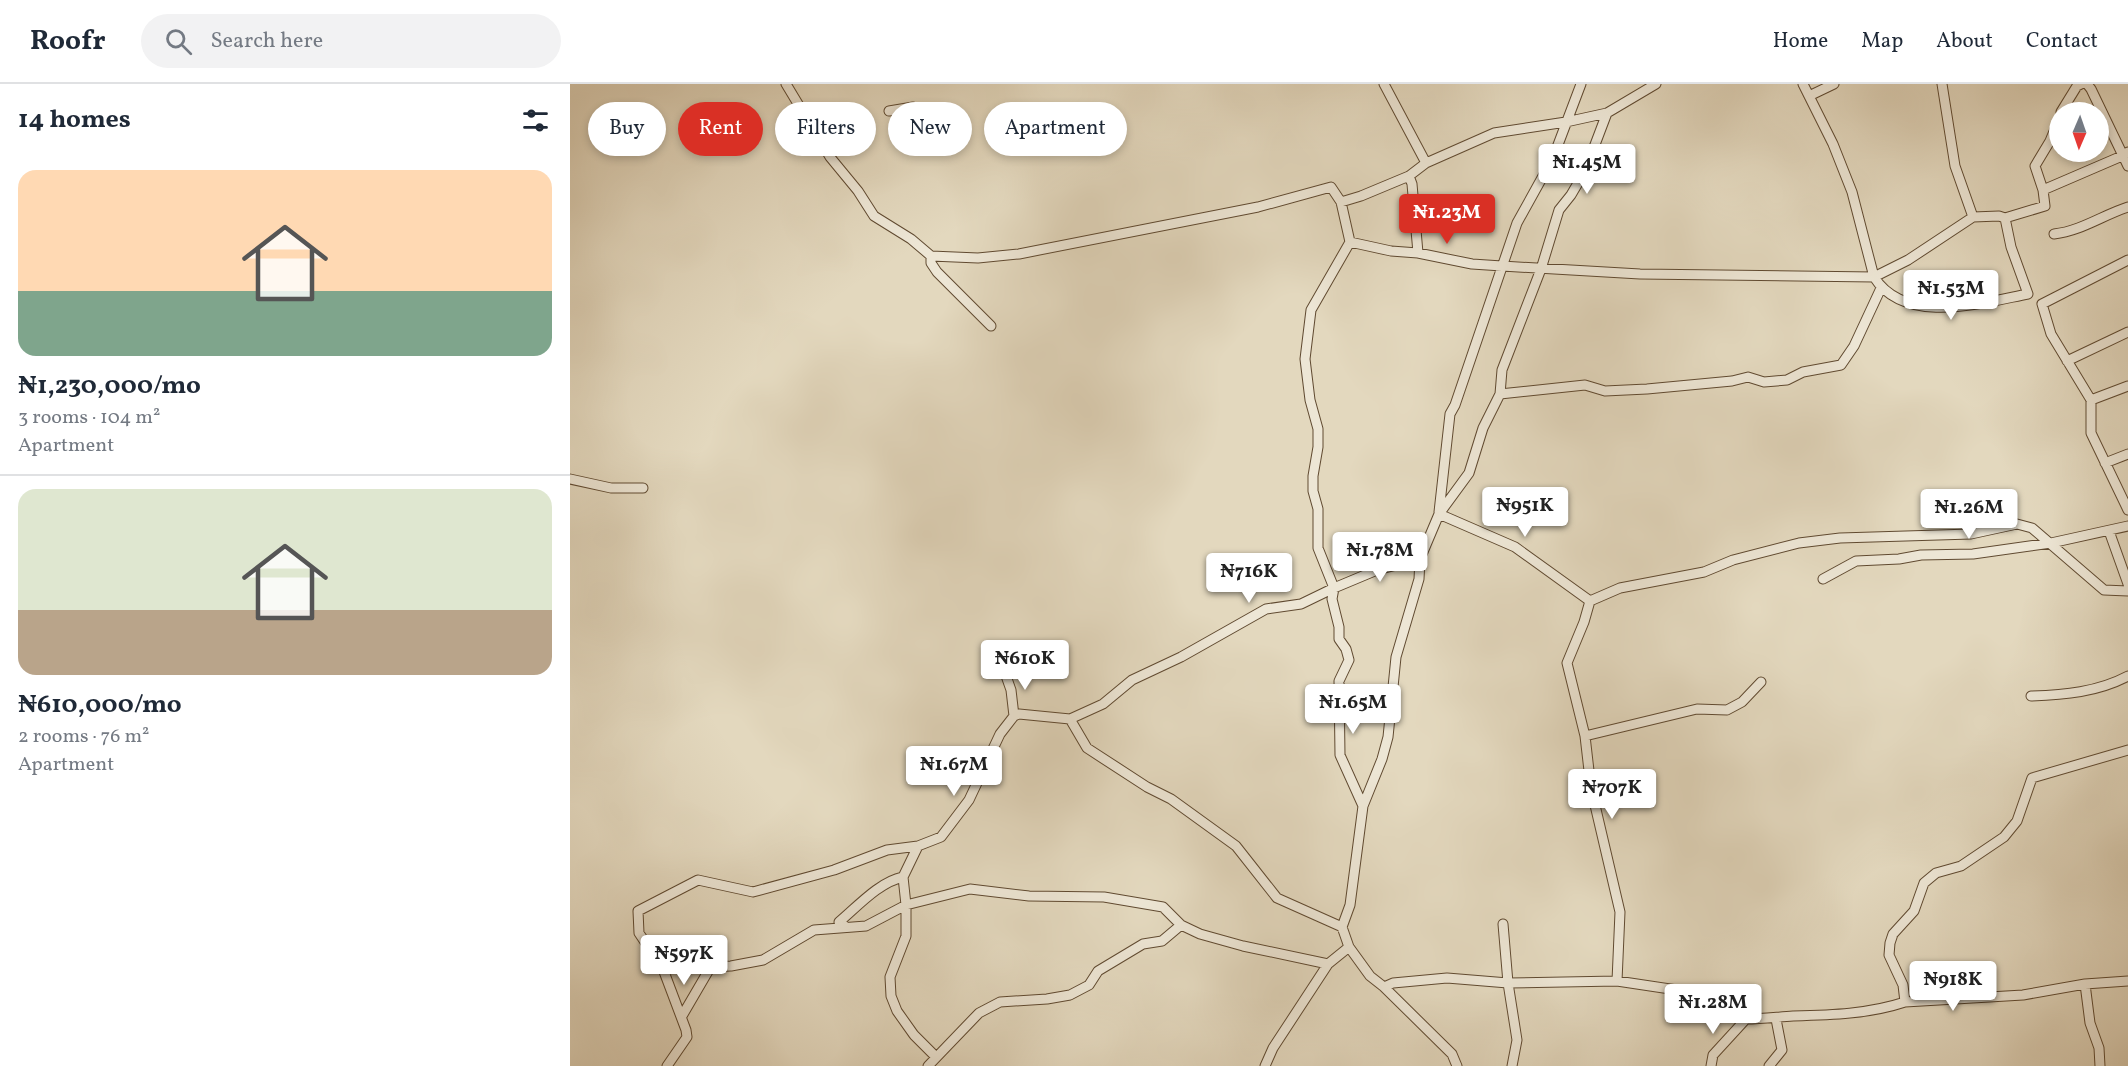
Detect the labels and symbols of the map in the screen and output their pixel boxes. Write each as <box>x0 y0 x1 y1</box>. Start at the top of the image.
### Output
north arrow <box>2049 102 2109 162</box>
pin: ₦1.45M <box>1538 144 1636 195</box>
pin: ₦1.23M <box>1398 194 1496 245</box>
pin: ₦1.53M <box>1902 270 2000 321</box>
pin: ₦951K <box>1483 487 1567 538</box>
pin: ₦1.26M <box>1920 489 2018 540</box>
pin: ₦1.78M <box>1331 532 1429 583</box>
pin: ₦716K <box>1207 553 1291 604</box>
pin: ₦610K <box>983 640 1067 691</box>
pin: ₦1.65M <box>1304 684 1402 735</box>
pin: ₦1.67M <box>905 746 1003 797</box>
pin: ₦707K <box>1570 769 1654 820</box>
pin: ₦597K <box>642 935 726 986</box>
pin: ₦918K <box>1911 961 1995 1012</box>
pin: ₦1.28M <box>1664 984 1762 1035</box>

